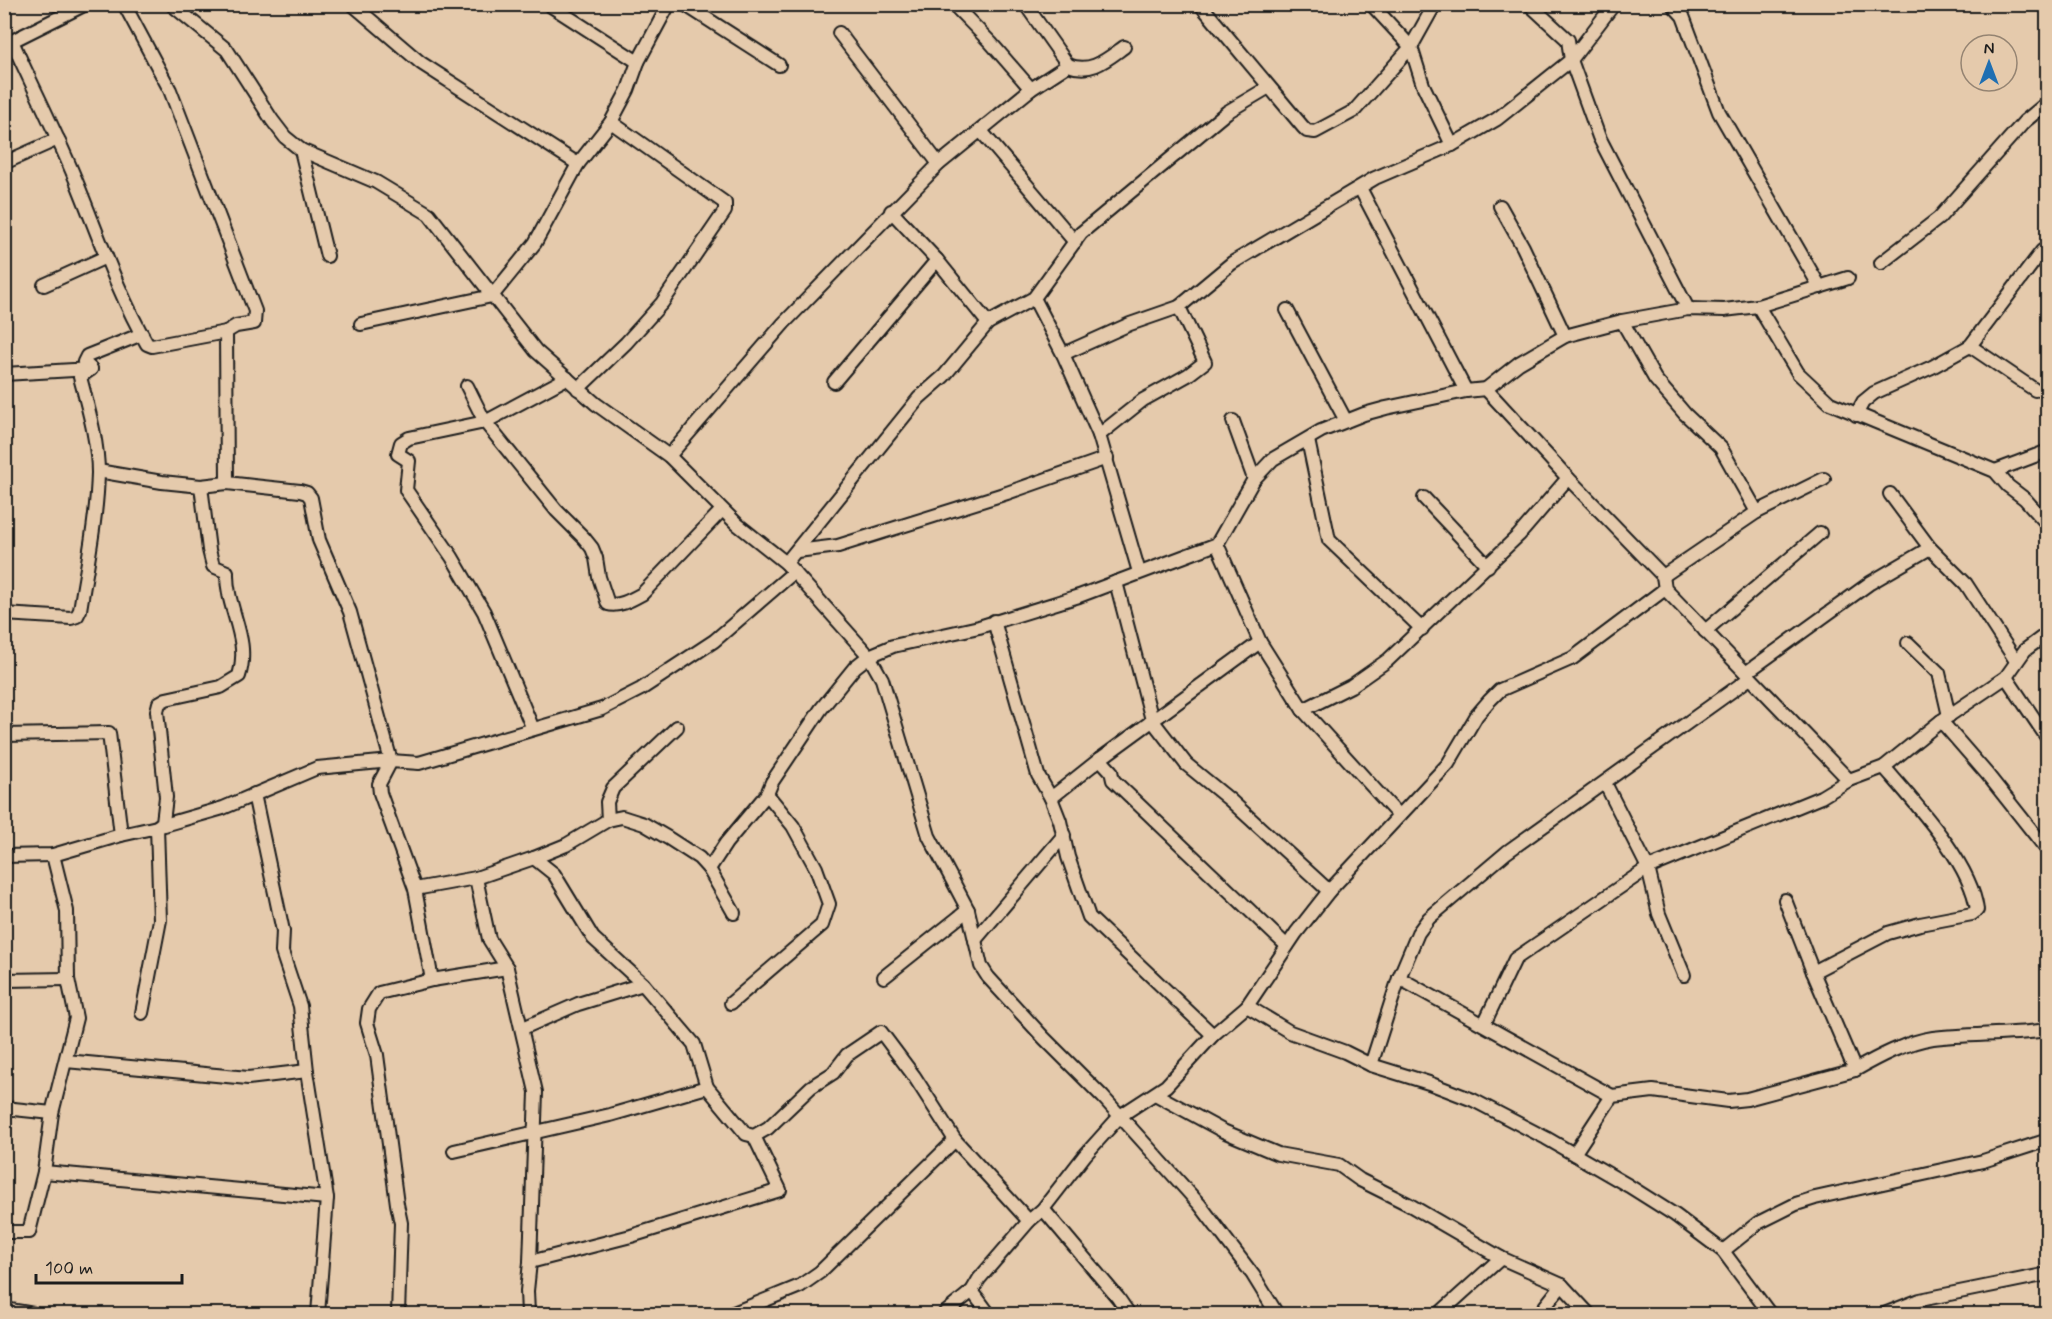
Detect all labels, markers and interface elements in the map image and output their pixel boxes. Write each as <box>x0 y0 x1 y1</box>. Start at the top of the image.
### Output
north arrow <box>1959 33 2019 93</box>
text: N <box>1984 39 1994 60</box>
scale bar <box>36 1247 182 1285</box>
text: 100 m <box>45 1257 93 1281</box>

